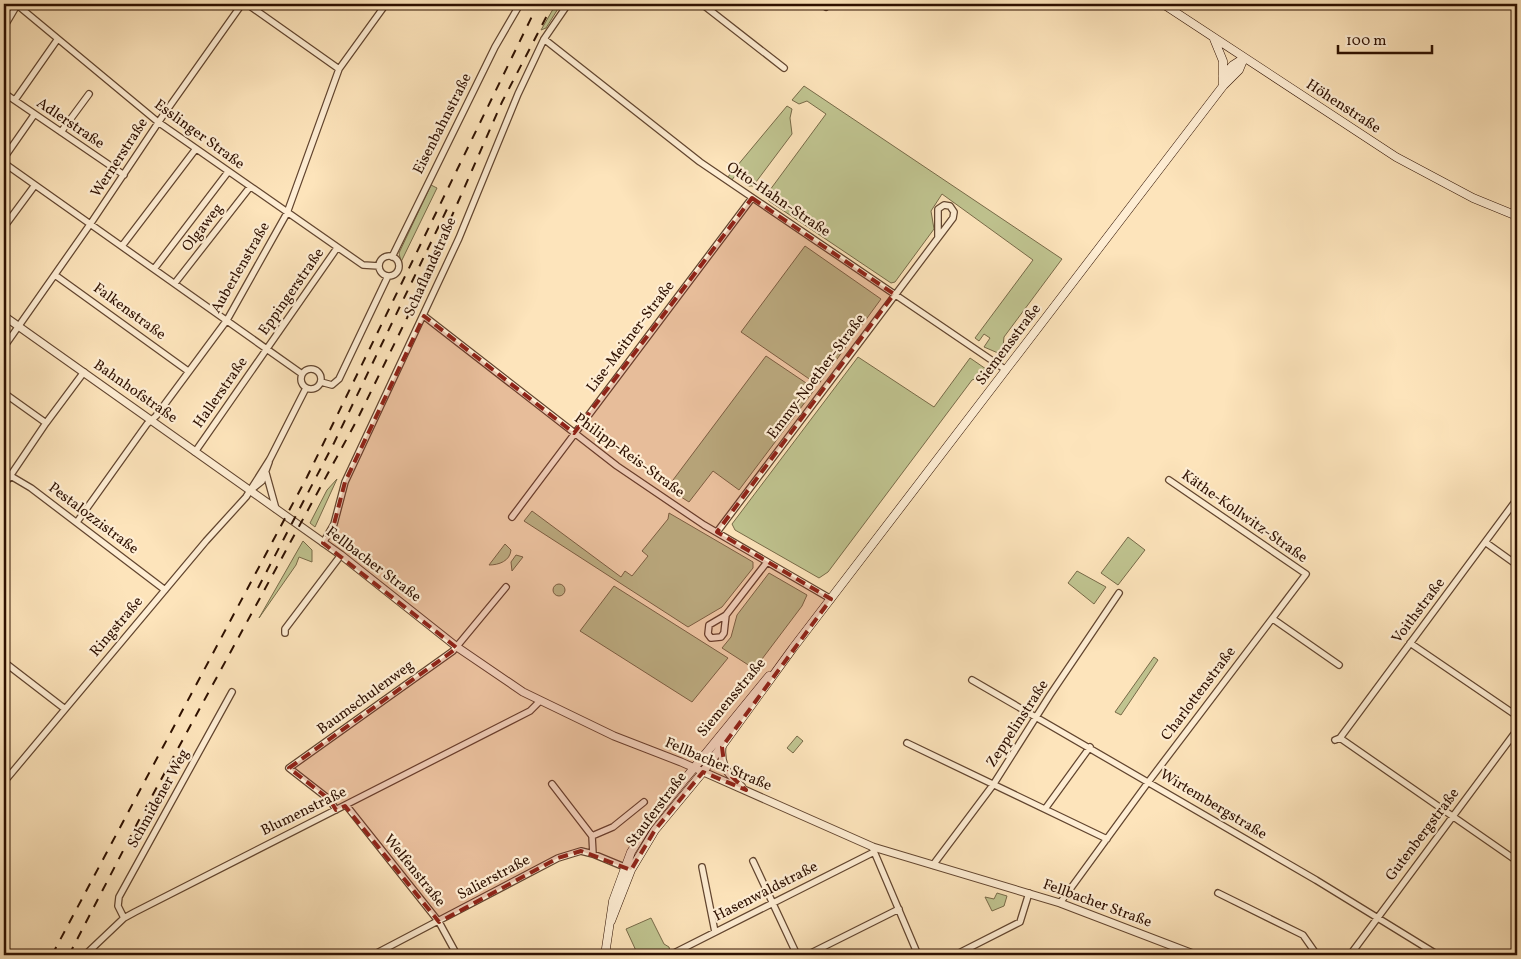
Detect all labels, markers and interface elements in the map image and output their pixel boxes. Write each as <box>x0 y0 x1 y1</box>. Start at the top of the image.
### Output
scale bar <box>1338 22 1432 54</box>
text: 100 m <box>1346 31 1386 52</box>
street label: Eisenbahnstraße <box>408 70 478 178</box>
street label: Höhenstraße <box>1301 75 1385 139</box>
street label: Adlerstraße <box>32 93 108 155</box>
street label: Esslinger Straße <box>149 95 249 175</box>
street label: Wernerstraße <box>86 114 154 202</box>
street label: Otto-Hahn-Straße <box>722 157 834 243</box>
street label: Olgaweg <box>177 199 229 257</box>
street label: Schaflandstraße <box>400 214 462 320</box>
street label: Auberlenstraße <box>206 218 276 318</box>
street label: Eppingerstraße <box>254 244 330 340</box>
street label: Lise-Meitner-Straße <box>582 277 680 397</box>
street label: Falkenstraße <box>88 278 170 346</box>
street label: Siemensstraße <box>971 300 1047 390</box>
street label: Emmy-Noether-Straße <box>763 310 871 444</box>
street label: Hallerstraße <box>189 353 253 433</box>
street label: Bahnhofstraße <box>89 355 181 429</box>
street label: Philipp-Reis-Straße <box>569 409 689 503</box>
street label: Käthe-Kollwitz-Straße <box>1177 466 1311 568</box>
street label: Pestalozzistraße <box>43 478 143 560</box>
street label: Fellbacher Straße <box>321 522 425 608</box>
street label: Voithstraße <box>1387 574 1451 648</box>
street label: Ringstraße <box>86 592 148 662</box>
street label: Charlottenstraße <box>1157 643 1241 745</box>
street label: Siemensstraße <box>693 654 771 742</box>
street label: Baumschulenweg <box>313 656 419 740</box>
street label: Zeppelinstraße <box>982 676 1054 772</box>
street label: Fellbacher Straße <box>661 733 775 797</box>
street label: Schmidener Weg <box>123 745 195 852</box>
street label: Wirtembergstraße <box>1155 765 1271 845</box>
street label: Stauferstraße <box>622 768 692 852</box>
street label: Blumenstraße <box>258 782 350 842</box>
street label: Gutenbergstraße <box>1381 784 1465 886</box>
street label: Welfenstraße <box>378 830 450 912</box>
street label: Salierstraße <box>454 850 534 906</box>
street label: Hasenwaldstraße <box>710 857 822 927</box>
street label: Fellbacher Straße <box>1040 875 1154 933</box>

